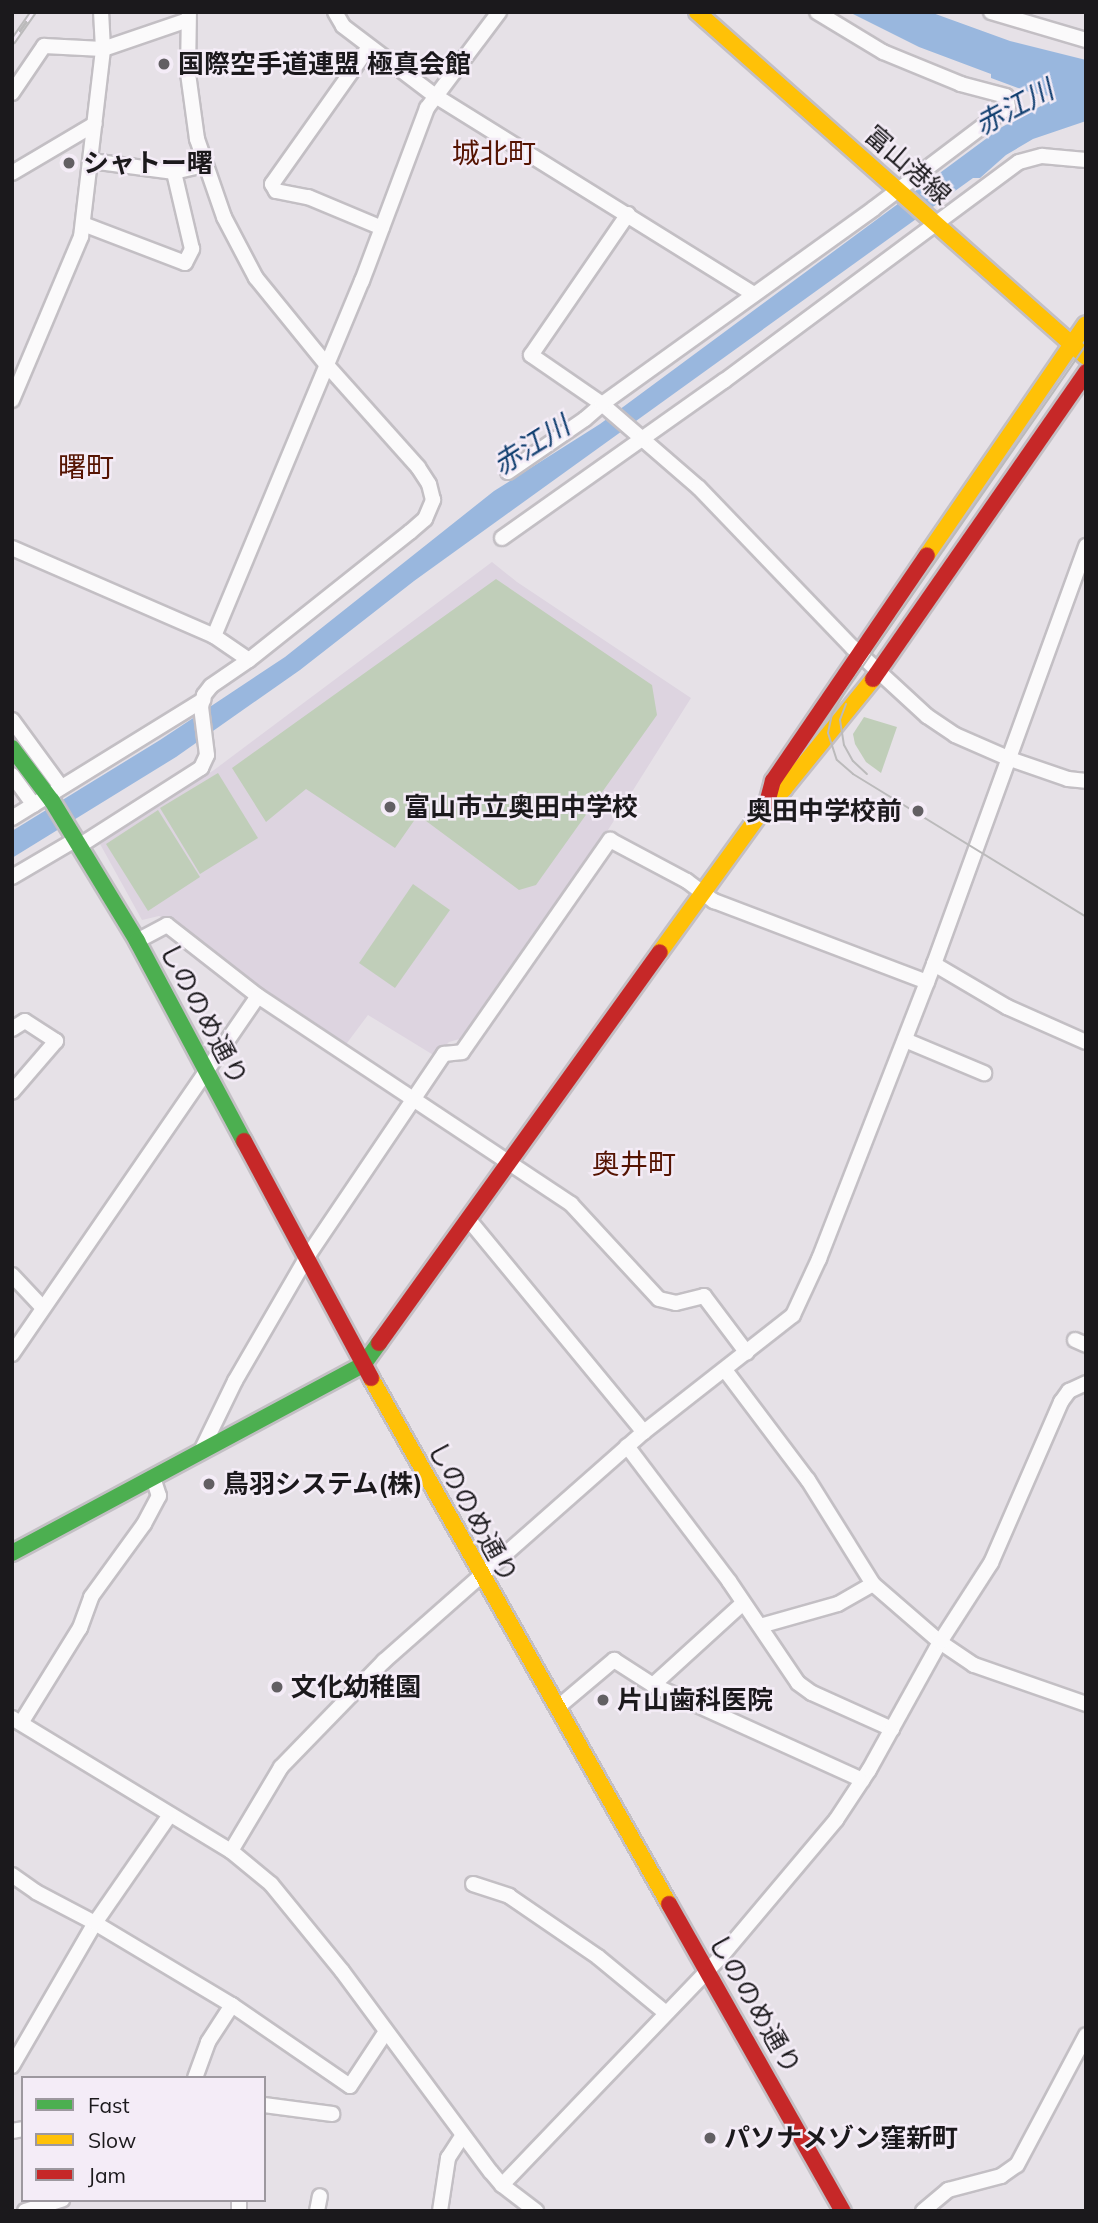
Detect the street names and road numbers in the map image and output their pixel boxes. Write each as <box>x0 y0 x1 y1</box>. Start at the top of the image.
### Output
street label: 富山港線 <box>859 119 957 211</box>
street label: しののめ通り <box>154 938 254 1090</box>
street label: しののめ通り <box>422 1436 524 1588</box>
street label: しののめ通り <box>702 1929 808 2079</box>

